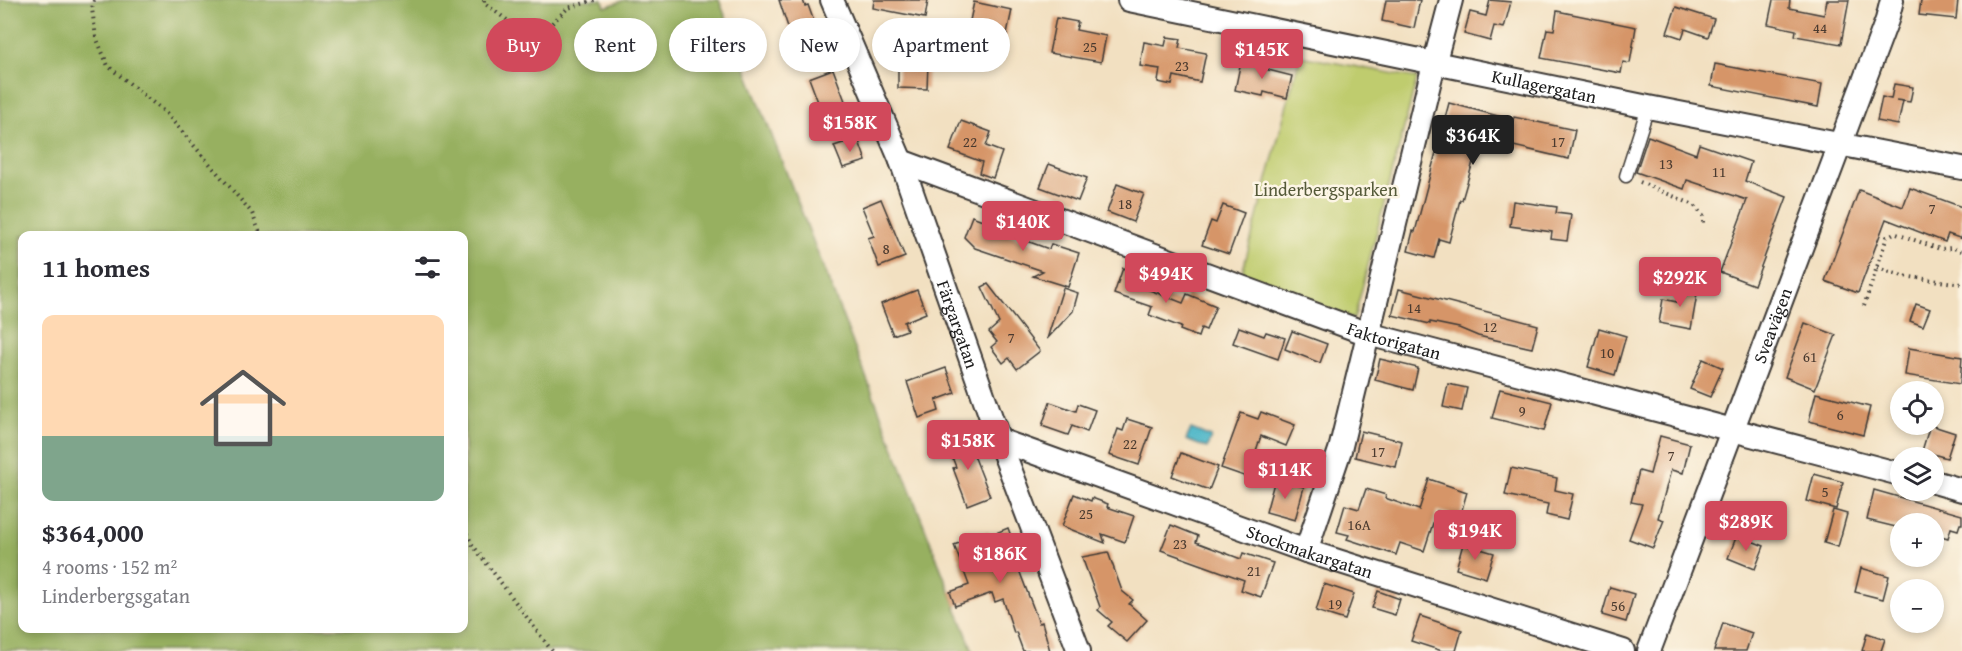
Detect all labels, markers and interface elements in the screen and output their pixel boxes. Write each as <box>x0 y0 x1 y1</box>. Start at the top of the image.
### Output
house number: 44 <box>1813 17 1827 38</box>
chip: Buy <box>486 18 562 72</box>
chip: Rent <box>574 18 657 72</box>
chip: Filters <box>669 18 767 72</box>
chip: New <box>779 18 860 72</box>
chip: Apartment <box>872 18 1010 72</box>
pin: $145K <box>1220 29 1304 80</box>
text: $145K <box>1235 34 1289 63</box>
house number: 25 <box>1083 36 1097 57</box>
house number: 23 <box>1175 55 1189 76</box>
street label: Kullagergatan <box>1489 62 1599 110</box>
pin: $158K <box>808 102 892 153</box>
text: $158K <box>823 107 877 136</box>
pin: $364K <box>1431 115 1515 166</box>
text: $364K <box>1446 120 1500 149</box>
house number: 22 <box>963 131 977 152</box>
house number: 17 <box>1551 131 1565 152</box>
house number: 13 <box>1659 153 1673 174</box>
house number: 11 <box>1712 161 1726 182</box>
park label: Linderbergsparken <box>1254 176 1398 203</box>
house number: 18 <box>1118 193 1132 214</box>
house number: 7 <box>1928 198 1936 219</box>
pin: $140K <box>981 201 1065 252</box>
text: $140K <box>996 206 1050 235</box>
house number: 8 <box>882 238 890 259</box>
text: 11 homes <box>42 248 150 287</box>
icon: filters <box>411 251 444 284</box>
pin: $494K <box>1124 253 1208 304</box>
pin: $292K <box>1638 257 1722 308</box>
text: $494K <box>1139 258 1193 287</box>
text: $292K <box>1653 262 1707 291</box>
street label: Färgargatan <box>930 276 986 372</box>
street label: Sveavägen <box>1745 284 1798 367</box>
house number: 14 <box>1407 297 1421 318</box>
street label: Faktorigatan <box>1343 314 1444 366</box>
house number: 12 <box>1483 316 1497 337</box>
house number: 7 <box>1007 327 1015 348</box>
house number: 10 <box>1600 342 1614 363</box>
house number: 61 <box>1803 346 1817 367</box>
icon: home <box>189 354 297 462</box>
map controls <box>1890 381 1944 633</box>
button: locate <box>1890 381 1944 435</box>
house number: 9 <box>1518 400 1526 421</box>
house number: 6 <box>1836 404 1844 425</box>
pin: $158K <box>926 420 1010 471</box>
text: $158K <box>941 425 995 454</box>
house number: 22 <box>1123 433 1137 454</box>
house number: 17 <box>1371 441 1385 462</box>
house number: 7 <box>1667 445 1675 466</box>
button: layers <box>1890 447 1944 501</box>
pin: $114K <box>1243 449 1327 500</box>
text: $114K <box>1258 454 1312 483</box>
house number: 5 <box>1821 481 1829 502</box>
pin: $289K <box>1704 501 1788 552</box>
house number: 25 <box>1079 503 1093 524</box>
text: $289K <box>1719 506 1773 535</box>
pin: $194K <box>1433 510 1517 561</box>
text: $364,000 <box>42 513 144 552</box>
button: + <box>1890 513 1944 567</box>
house number: 16A <box>1347 514 1371 535</box>
text: $194K <box>1448 515 1502 544</box>
street label: Stockmakargatan <box>1243 517 1376 585</box>
pin: $186K <box>958 533 1042 584</box>
house number: 23 <box>1173 533 1187 554</box>
text: $186K <box>973 538 1027 567</box>
text: 4 rooms · 152 m² <box>42 552 177 581</box>
house number: 21 <box>1247 560 1261 581</box>
button: − <box>1890 579 1944 633</box>
text: Linderbergsgatan <box>42 581 190 610</box>
house number: 19 <box>1328 593 1342 614</box>
house number: 56 <box>1611 595 1625 616</box>

